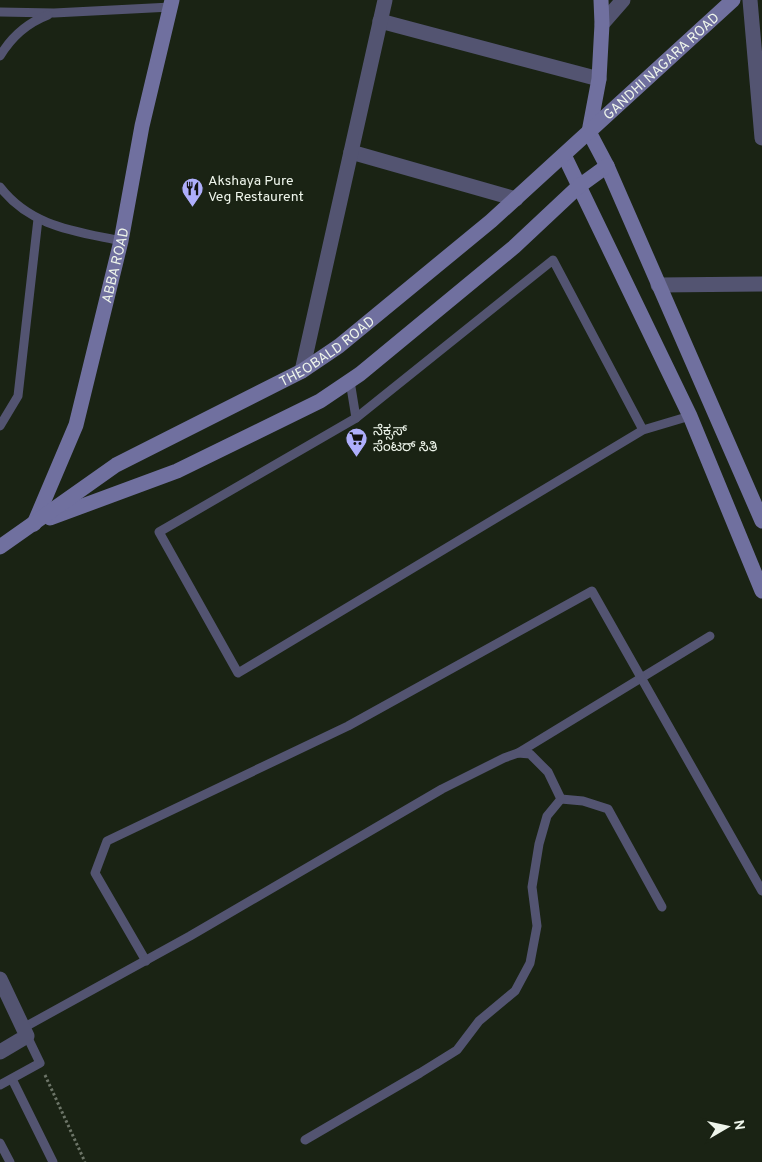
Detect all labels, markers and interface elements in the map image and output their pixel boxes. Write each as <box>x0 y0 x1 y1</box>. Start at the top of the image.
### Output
street label: GANDHI NAGARA ROAD <box>600 10 723 124</box>
place label: Akshaya Pure Veg Restaurent <box>208 173 304 206</box>
restaurant icon: Akshaya Pure Veg Restaurent <box>180 176 204 207</box>
street label: ABBA ROAD <box>99 226 133 305</box>
street label: THEOBALD ROAD <box>277 313 379 391</box>
place label: ನೆಕ್ಸಸ್ ಸೆಂಟರ್ ಸಿತಿ <box>373 423 438 456</box>
supermarket icon: ನೆಕ್ಸಸ್ ಸೆಂಟರ್ ಸಿತಿ <box>345 426 369 457</box>
north arrow <box>702 1102 752 1152</box>
text: N <box>729 1119 748 1132</box>

